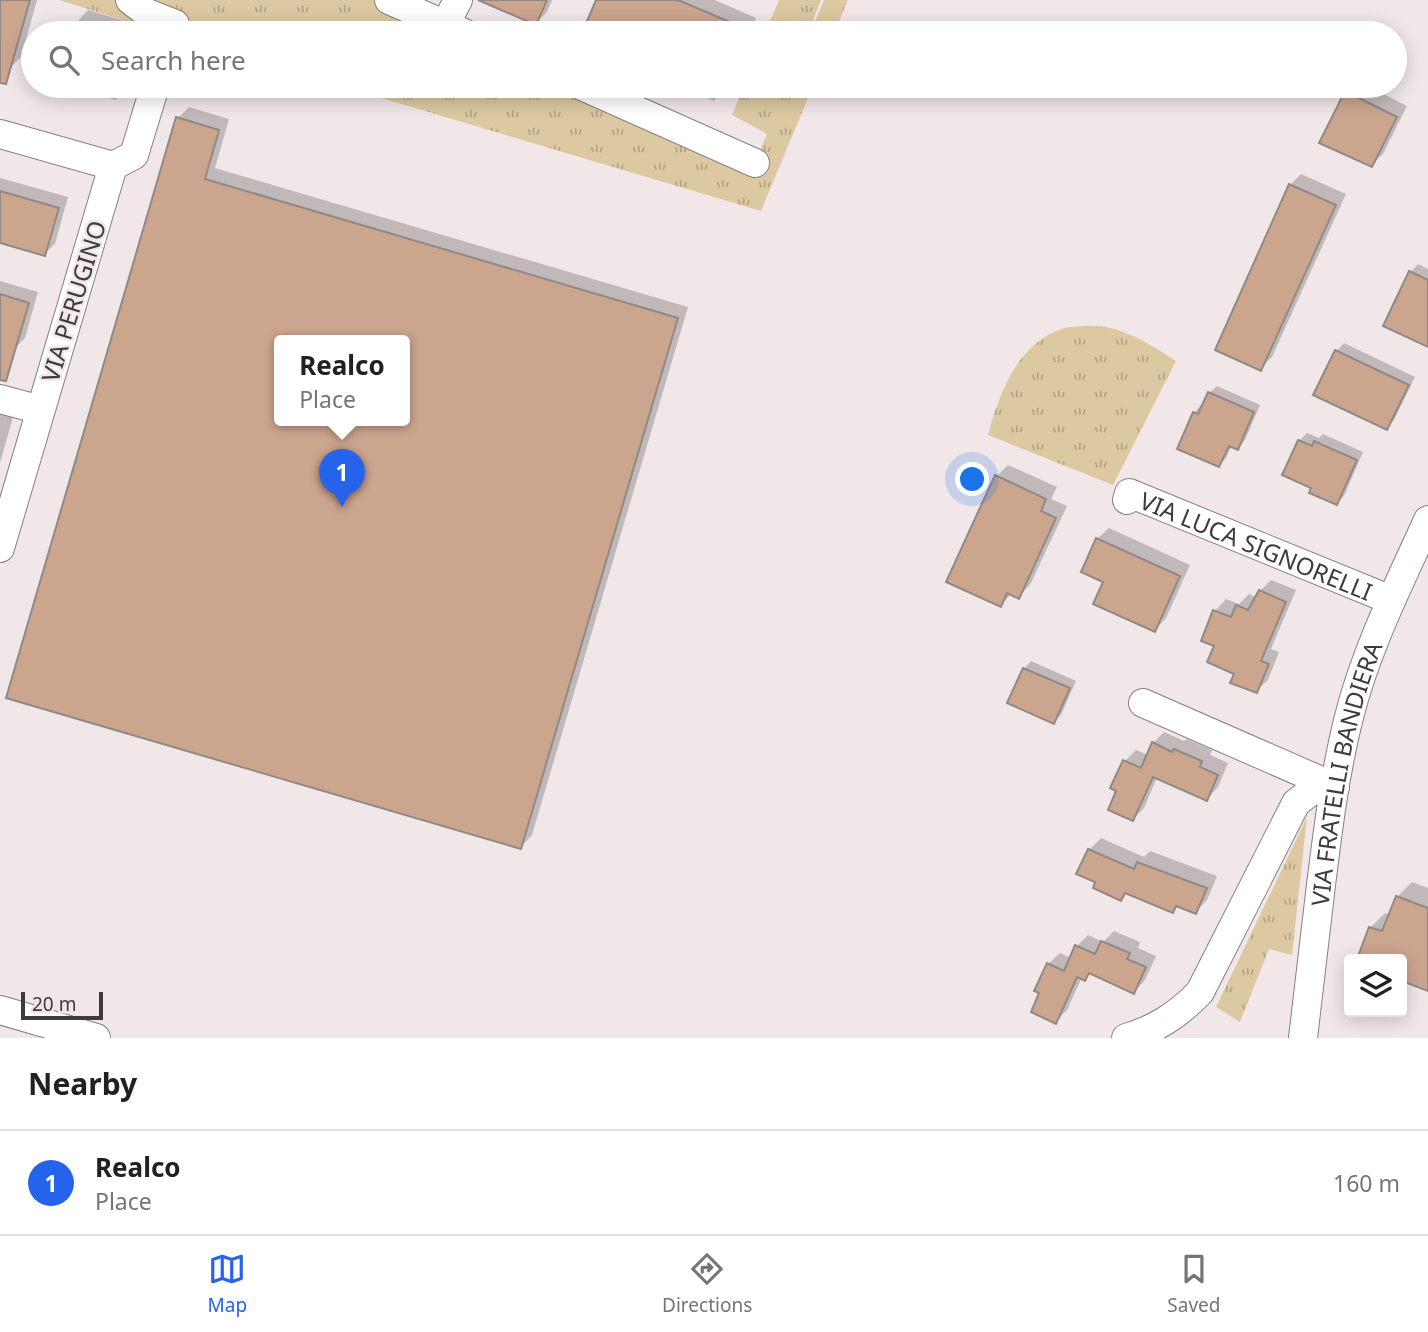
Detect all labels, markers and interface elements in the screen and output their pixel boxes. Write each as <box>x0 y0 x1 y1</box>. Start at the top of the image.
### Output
search box <box>21 21 1407 98</box>
icon: search <box>45 41 83 79</box>
text: Search here <box>101 42 246 78</box>
street label: VIA PERUGINO <box>33 216 113 386</box>
popup <box>274 335 410 426</box>
text: Realco <box>299 347 385 383</box>
text: Place <box>299 383 356 415</box>
pin: 1 <box>319 449 365 507</box>
your location <box>955 462 989 496</box>
street label: VIA LUCA SIGNORELLI <box>1135 483 1378 607</box>
street label: VIA FRATELLI BANDIERA <box>1302 636 1389 908</box>
map controls <box>1344 954 1407 1017</box>
button: layers <box>1344 954 1407 1017</box>
scale bar <box>21 989 103 1021</box>
text: 20 m <box>32 991 76 1017</box>
text: Nearby <box>28 1063 137 1104</box>
text: Realco <box>95 1149 181 1185</box>
text: 1 <box>44 1167 58 1199</box>
text: 160 m <box>1333 1167 1400 1199</box>
text: Place <box>95 1185 152 1217</box>
tab: Map <box>208 1250 247 1318</box>
tab: Directions <box>662 1250 752 1318</box>
tab: Saved <box>1167 1250 1220 1318</box>

